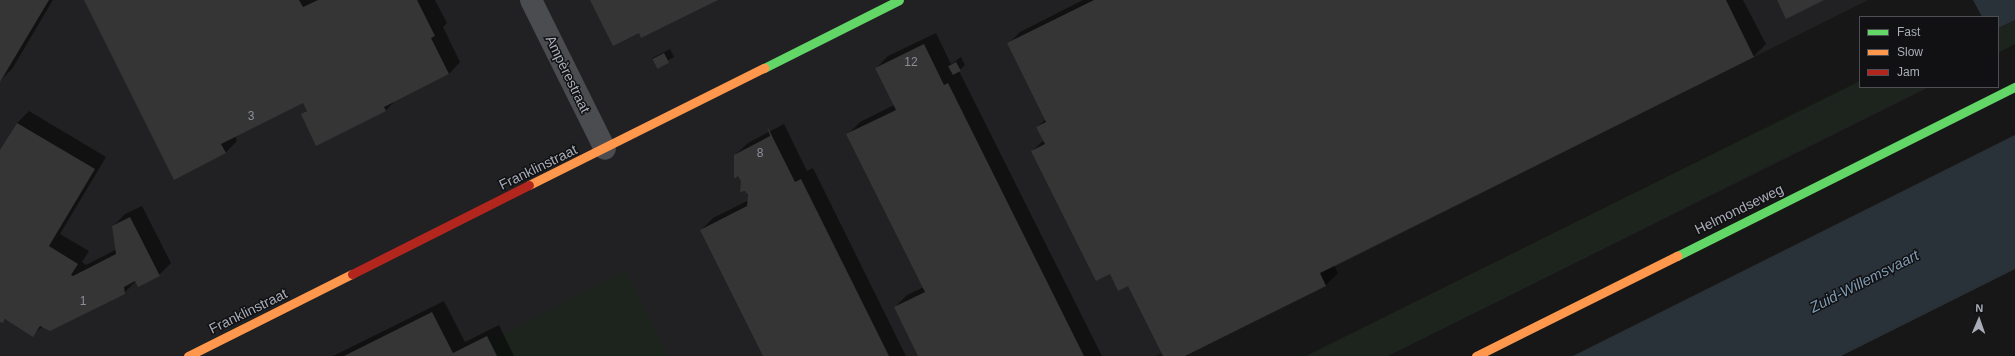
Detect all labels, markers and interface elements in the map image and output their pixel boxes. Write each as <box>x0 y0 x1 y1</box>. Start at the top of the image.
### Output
legend <box>1859 16 1999 88</box>
text: Fast <box>1897 25 1920 39</box>
street label: Ampèrestraat <box>542 33 594 115</box>
text: Slow <box>1897 45 1923 59</box>
house number: 12 <box>904 56 918 70</box>
text: Jam <box>1897 65 1920 79</box>
house number: 3 <box>248 110 254 124</box>
street label: Franklinstraat <box>496 141 580 193</box>
house number: 8 <box>757 147 763 161</box>
street label: Helmondseweg <box>1692 180 1786 238</box>
water label: Zuid-Willemsvaart <box>1807 246 1921 316</box>
street label: Franklinstraat <box>206 285 290 337</box>
house number: 1 <box>80 295 86 309</box>
north arrow <box>1959 300 1999 340</box>
text: N <box>1975 302 1984 314</box>

